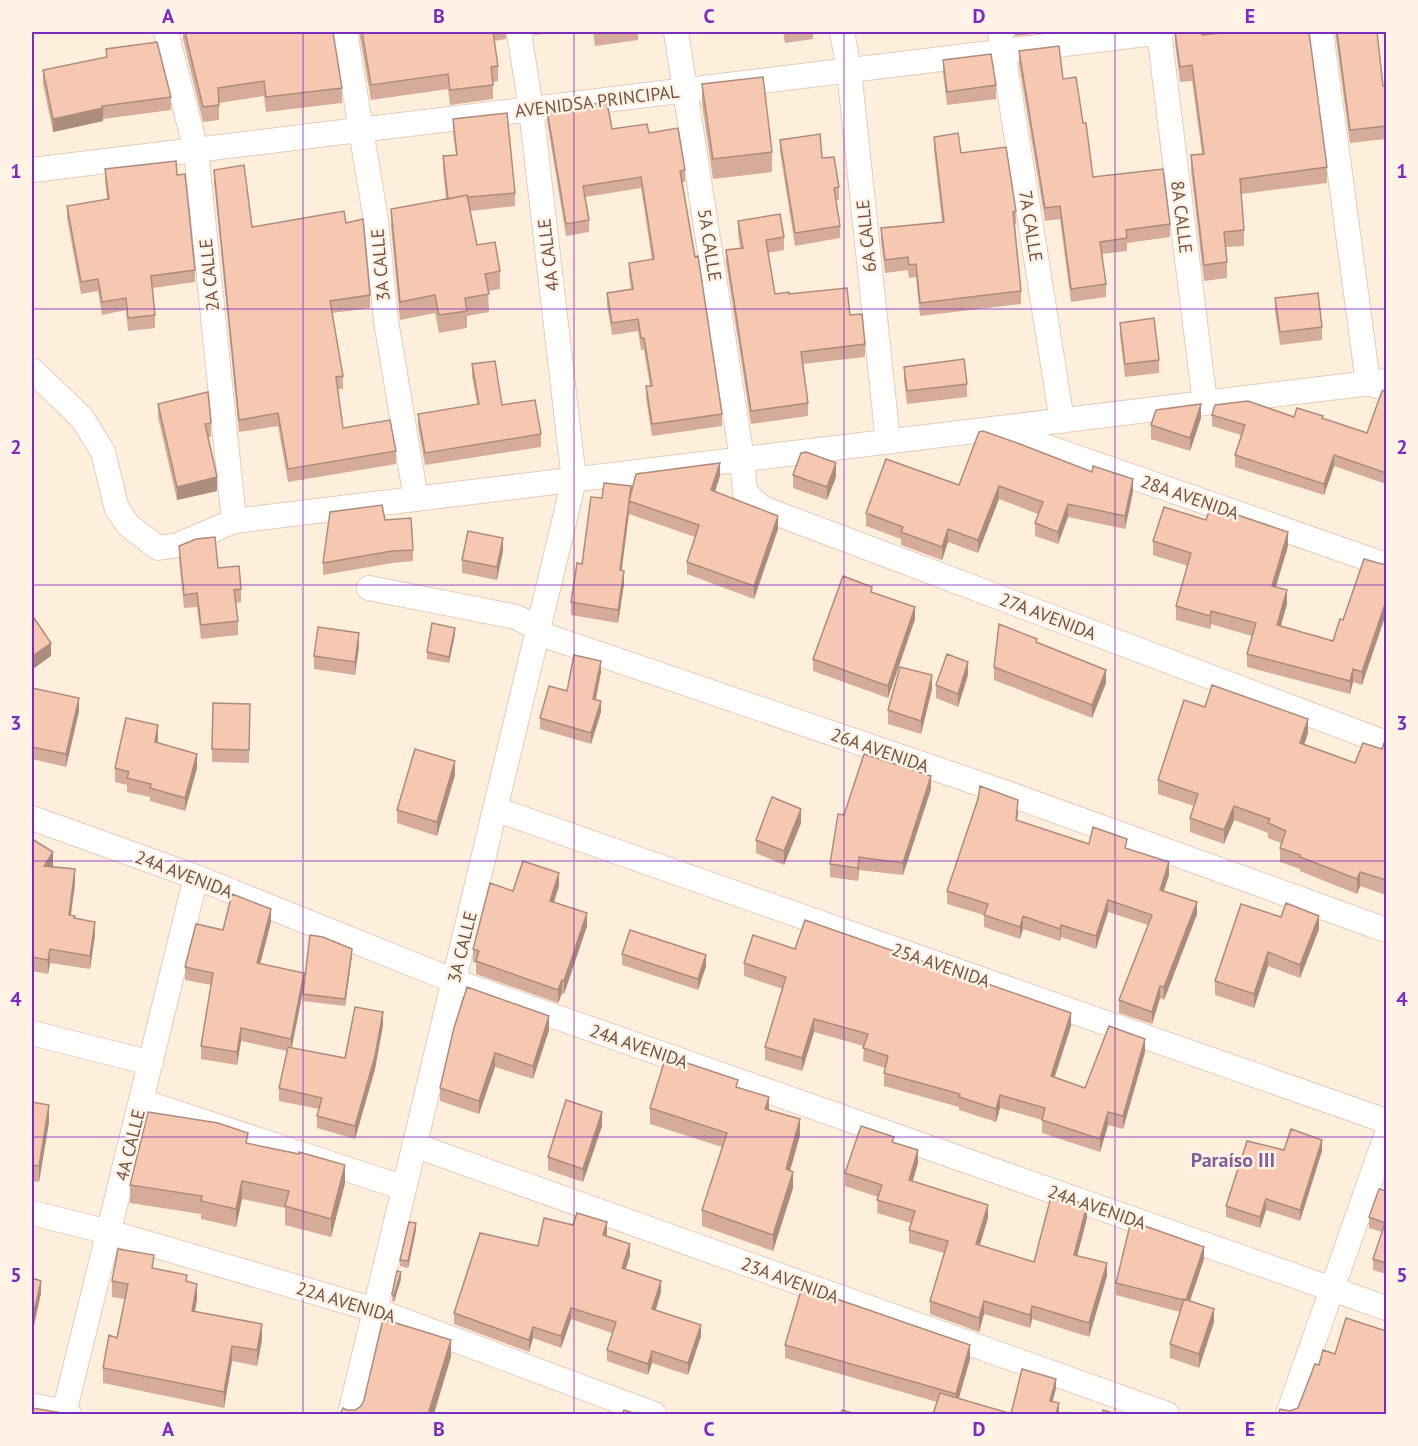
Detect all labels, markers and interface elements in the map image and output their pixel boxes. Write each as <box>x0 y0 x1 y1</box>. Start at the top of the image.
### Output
text: A <box>162 3 175 29</box>
text: B <box>433 3 445 29</box>
text: C <box>703 3 715 29</box>
text: D <box>973 3 986 29</box>
text: E <box>1245 3 1255 29</box>
street label: AVENIDSA PRINCIPAL <box>514 80 680 122</box>
text: 1 <box>10 158 22 184</box>
text: 1 <box>1396 158 1408 184</box>
street label: 8A CALLE <box>1166 179 1198 255</box>
street label: 7A CALLE <box>1014 189 1048 263</box>
street label: 6A CALLE <box>851 199 881 273</box>
street label: 5A CALLE <box>693 207 727 283</box>
street label: 4A CALLE <box>532 217 564 293</box>
street label: 3A CALLE <box>365 228 395 302</box>
street label: 2A CALLE <box>194 238 224 312</box>
text: 2 <box>10 434 22 460</box>
text: 2 <box>1396 434 1408 460</box>
street label: 28A AVENIDA <box>1138 469 1243 525</box>
street label: 27A AVENIDA <box>997 587 1100 645</box>
text: 3 <box>10 710 22 736</box>
text: 3 <box>1396 710 1408 736</box>
street label: 26A AVENIDA <box>828 722 933 778</box>
street label: 24A AVENIDA <box>132 845 236 903</box>
street label: 3A CALLE <box>442 909 482 985</box>
street label: 25A AVENIDA <box>889 937 994 993</box>
text: 4 <box>10 986 22 1012</box>
text: 4 <box>1396 986 1408 1012</box>
street label: 24A AVENIDA <box>587 1018 692 1074</box>
street label: 4A CALLE <box>110 1107 150 1183</box>
district label: Paraíso III <box>1191 1147 1275 1173</box>
street label: 24A AVENIDA <box>1045 1179 1150 1235</box>
street label: 23A AVENIDA <box>738 1252 843 1308</box>
text: 5 <box>10 1262 22 1288</box>
text: 5 <box>1396 1262 1408 1288</box>
street label: 22A AVENIDA <box>294 1276 399 1328</box>
text: A <box>162 1416 175 1442</box>
text: B <box>433 1416 445 1442</box>
text: C <box>703 1416 715 1442</box>
text: D <box>973 1416 986 1442</box>
text: E <box>1245 1416 1255 1442</box>

